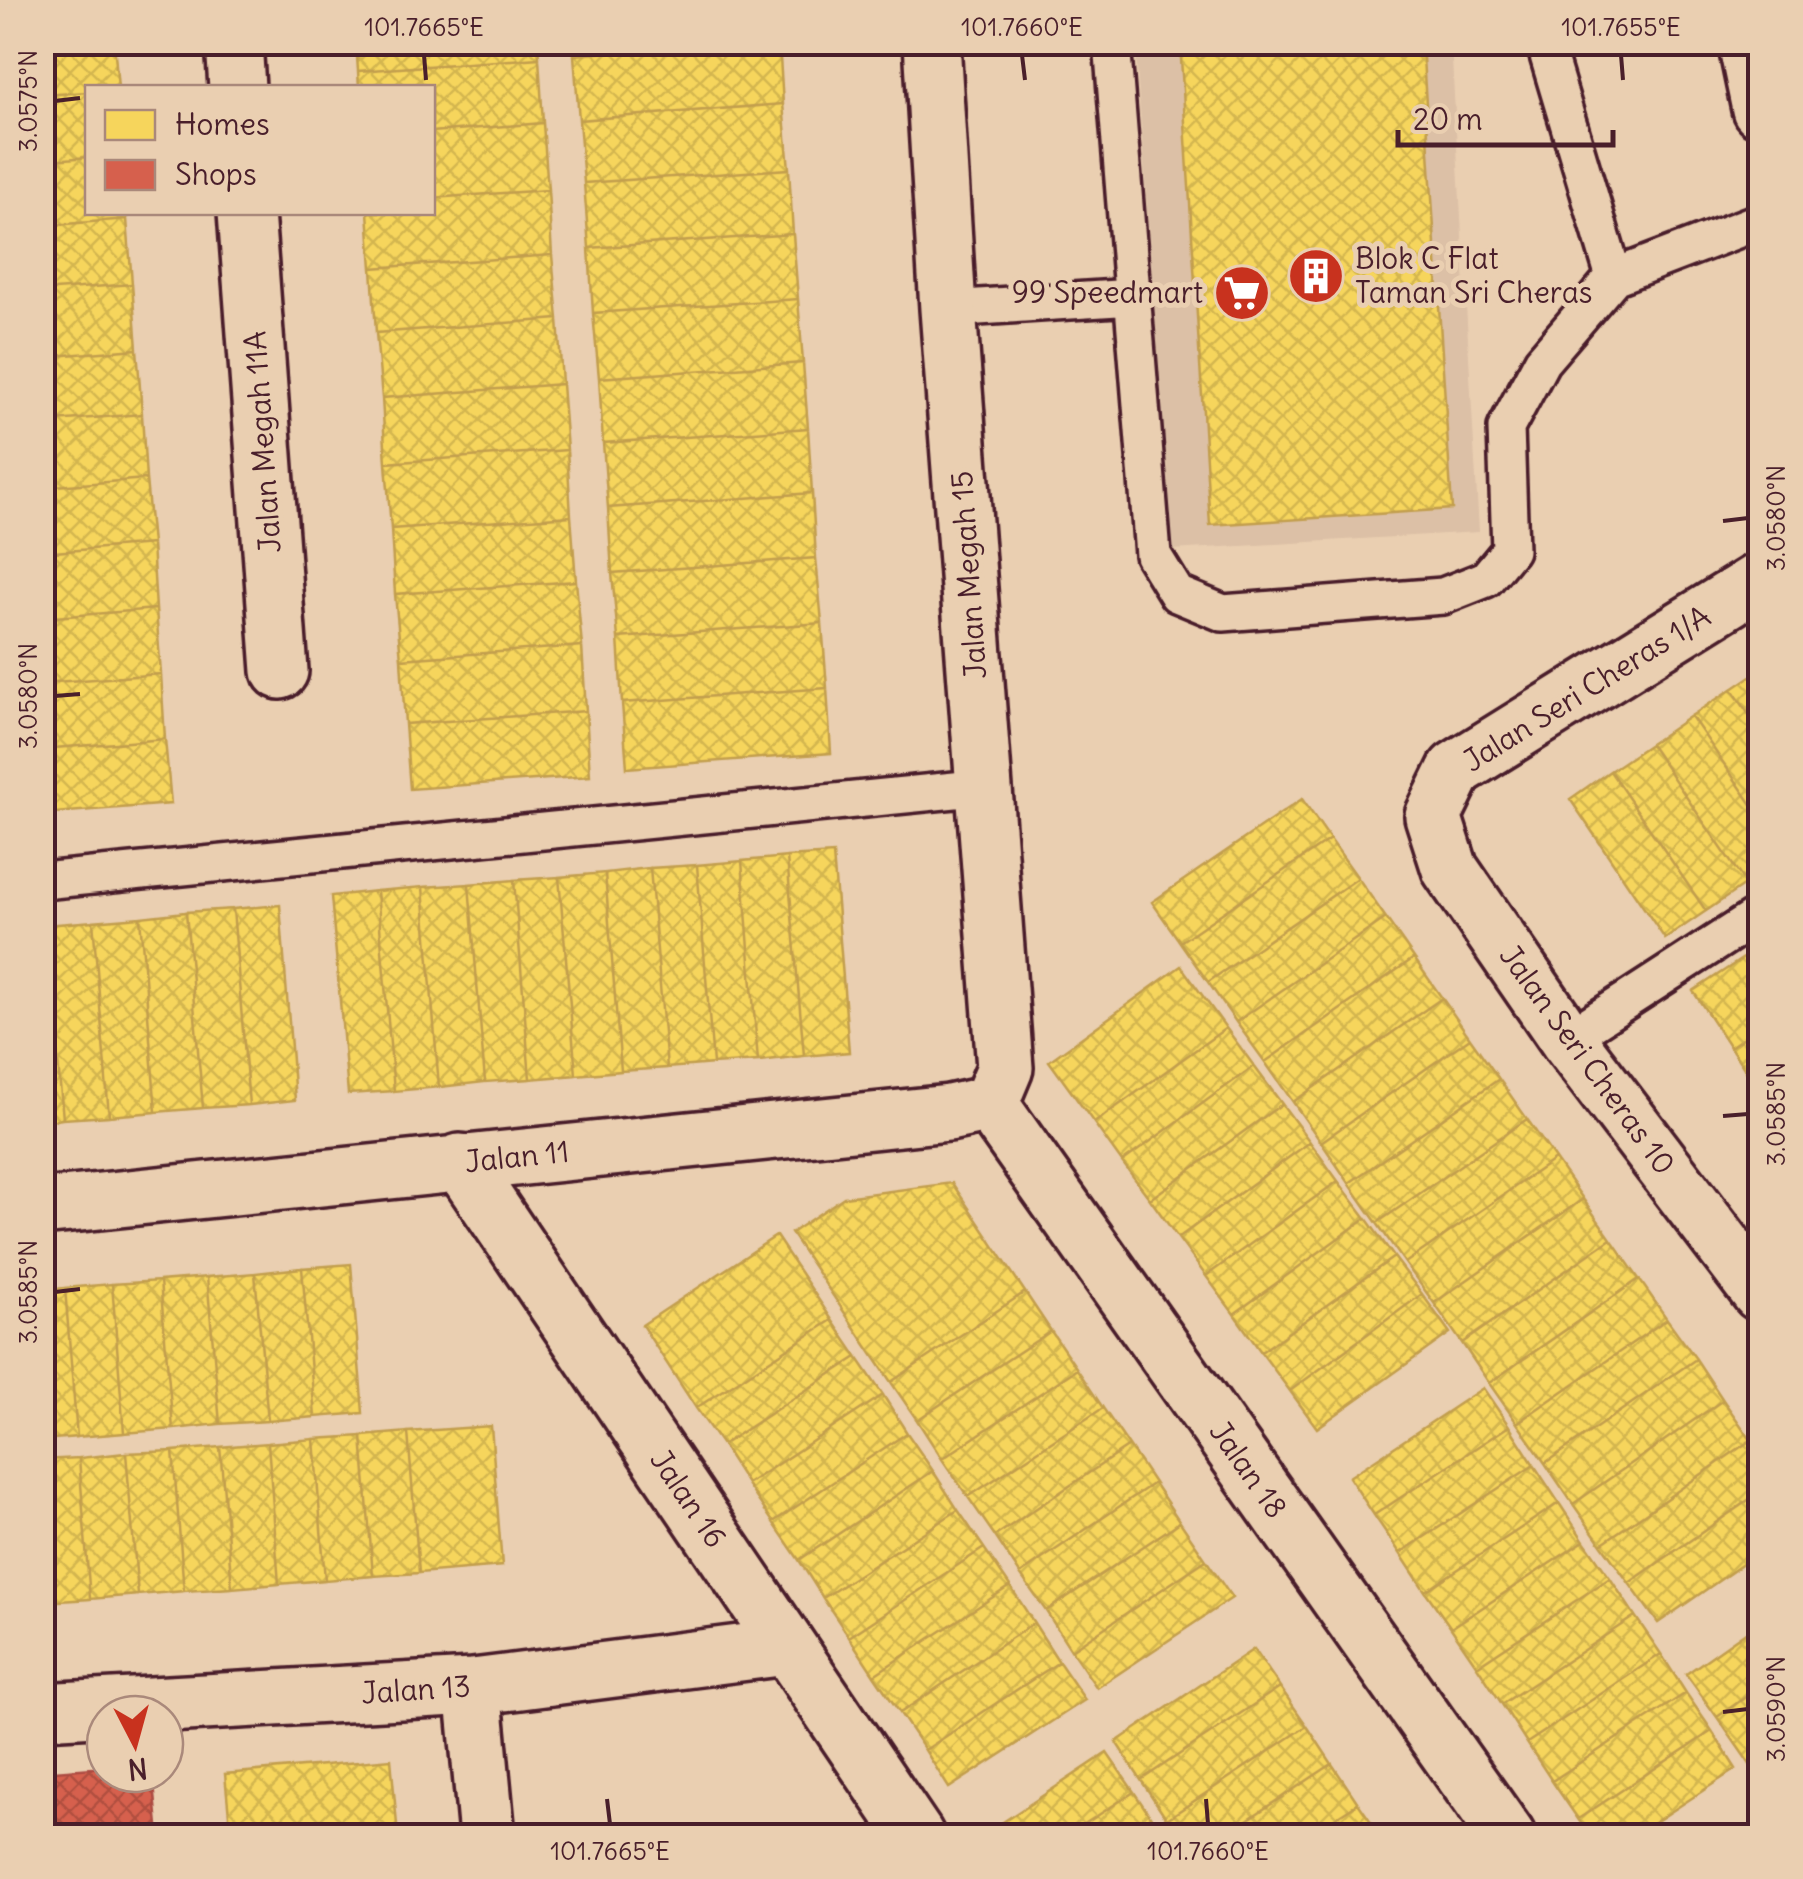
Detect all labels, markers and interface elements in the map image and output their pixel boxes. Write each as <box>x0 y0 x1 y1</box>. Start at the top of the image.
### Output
text: 101.7665°E <box>364 11 484 43</box>
text: 101.7660°E <box>961 11 1083 43</box>
text: 101.7655°E <box>1561 11 1681 43</box>
text: 3.0575°N <box>12 50 44 152</box>
legend <box>85 85 435 215</box>
scale bar <box>1398 85 1613 147</box>
text: 20 m <box>1413 100 1483 138</box>
text: Homes <box>175 105 270 143</box>
text: Shops <box>175 155 257 193</box>
place label: Blok C Flat Taman Sri Cheras <box>1355 239 1593 311</box>
building icon: Blok C Flat Taman Sri Cheras <box>1286 246 1346 306</box>
supermarket icon: 99 Speedmart <box>1212 263 1272 323</box>
place label: 99 Speedmart <box>1012 273 1203 311</box>
street label: Jalan Megah 11A <box>235 330 289 554</box>
text: 3.0580°N <box>1760 465 1792 571</box>
street label: Jalan Megah 15 <box>942 470 994 680</box>
street label: Jalan Seri Cheras 1/A <box>1456 597 1717 780</box>
text: 3.0580°N <box>12 643 44 749</box>
street label: Jalan Seri Cheras 10 <box>1492 937 1684 1182</box>
text: 3.0585°N <box>1760 1062 1792 1166</box>
street label: Jalan 11 <box>463 1132 571 1180</box>
text: 3.0585°N <box>12 1240 44 1344</box>
street label: Jalan 18 <box>1202 1414 1296 1525</box>
street label: Jalan 16 <box>642 1442 735 1555</box>
text: 3.0590°N <box>1760 1656 1792 1762</box>
street label: Jalan 13 <box>360 1666 472 1712</box>
north arrow <box>85 1694 185 1794</box>
text: N <box>126 1750 149 1788</box>
text: 101.7665°E <box>550 1835 670 1867</box>
text: 101.7660°E <box>1147 1835 1269 1867</box>

